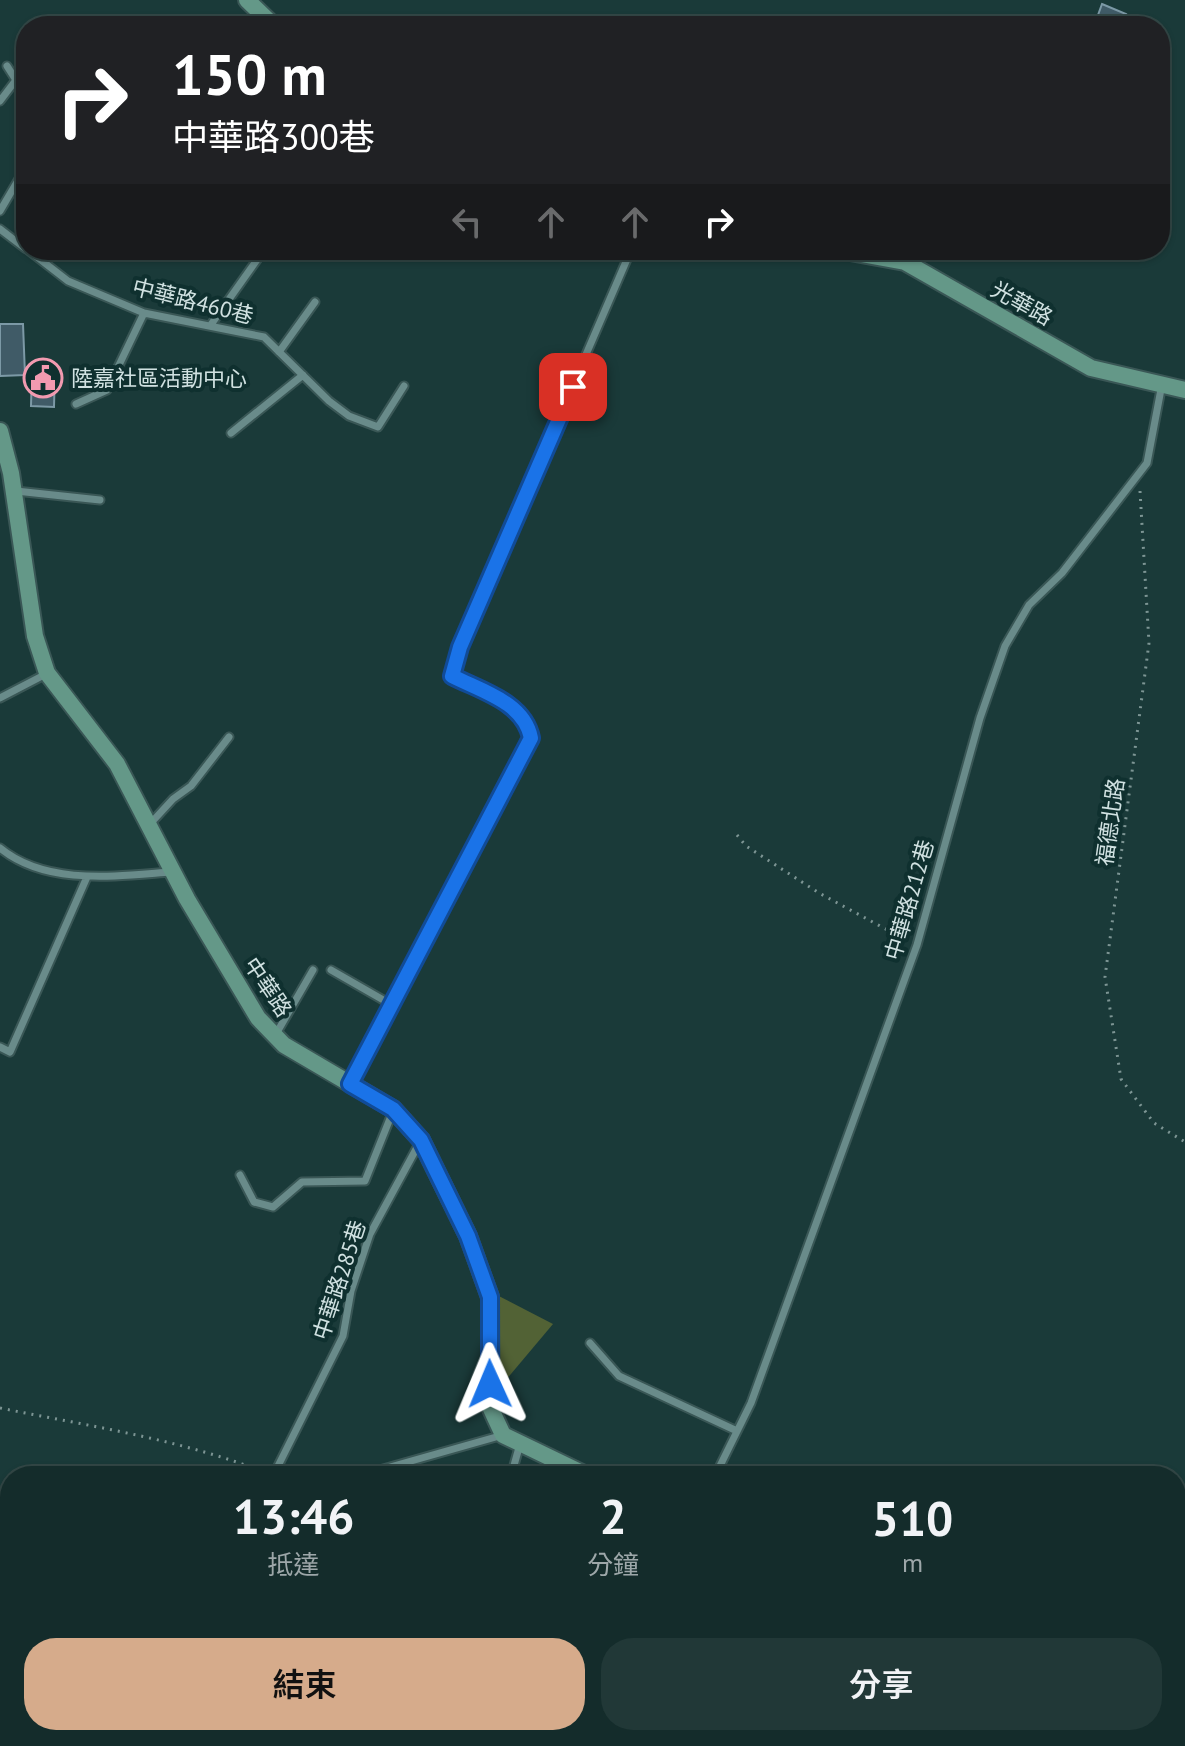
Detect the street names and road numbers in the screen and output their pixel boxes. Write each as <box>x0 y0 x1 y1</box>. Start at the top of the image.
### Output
street label: 中華路460巷 <box>129 272 257 330</box>
street label: 光華路 <box>986 275 1058 331</box>
street label: 福德北路 <box>1090 776 1130 868</box>
street label: 中華路212巷 <box>878 837 940 963</box>
street label: 中華路 <box>238 952 298 1022</box>
street label: 中華路285巷 <box>307 1217 371 1343</box>

